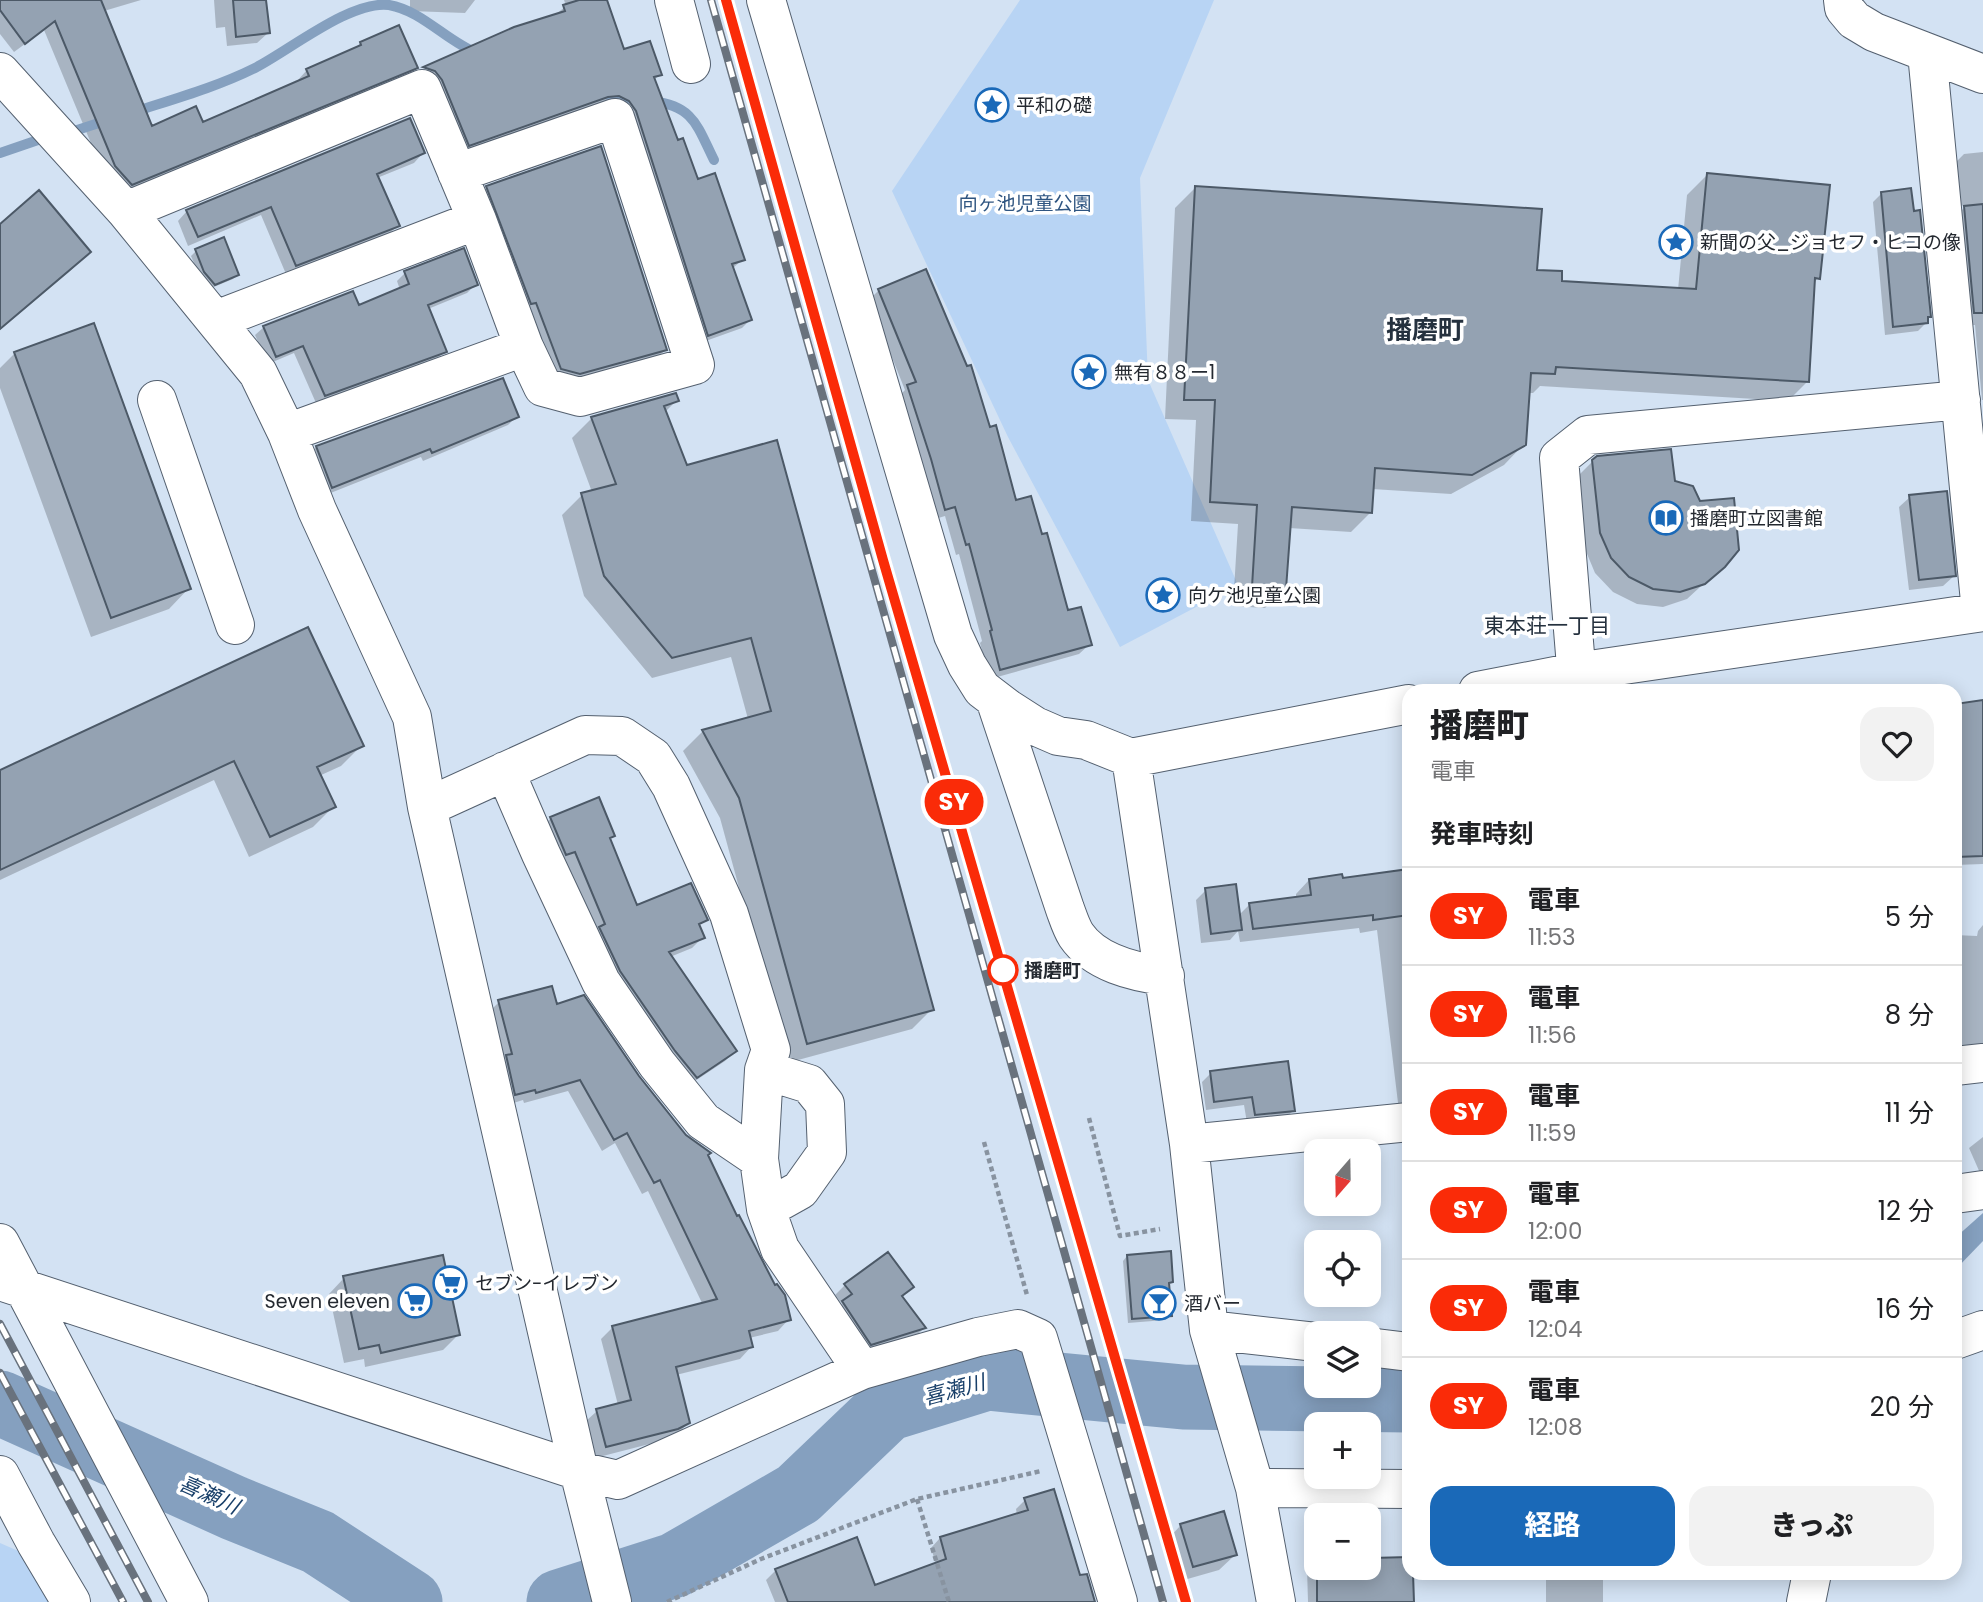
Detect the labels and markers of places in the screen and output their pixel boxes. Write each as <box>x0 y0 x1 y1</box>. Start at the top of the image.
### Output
place icon: 平和の礎 <box>973 86 1011 124</box>
place label: 平和の礎 <box>1016 92 1092 119</box>
place icon: 新聞の父_ジョセフ・ヒコの像 <box>1657 223 1695 261</box>
place label: 新聞の父_ジョセフ・ヒコの像 <box>1700 229 1961 256</box>
place icon: 無有８８ー1 <box>1070 353 1108 391</box>
place label: 無有８８ー1 <box>1114 359 1215 386</box>
library icon: 播磨町立図書館 <box>1647 499 1685 537</box>
place label: 播磨町立図書館 <box>1690 505 1823 532</box>
place icon: 向ケ池児童公園 <box>1144 576 1182 614</box>
place label: 向ケ池児童公園 <box>1188 582 1321 609</box>
marker: 播磨町 <box>988 955 1018 985</box>
place label: 播磨町 <box>1024 957 1081 984</box>
supermarket icon: セブン-イレブン <box>431 1264 469 1302</box>
place label: セブン-イレブン <box>475 1270 618 1297</box>
supermarket icon: Seven eleven <box>396 1282 434 1320</box>
bar icon: 酒バー <box>1140 1284 1178 1322</box>
place label: Seven eleven <box>265 1288 390 1315</box>
place label: 酒バー <box>1184 1290 1241 1317</box>

